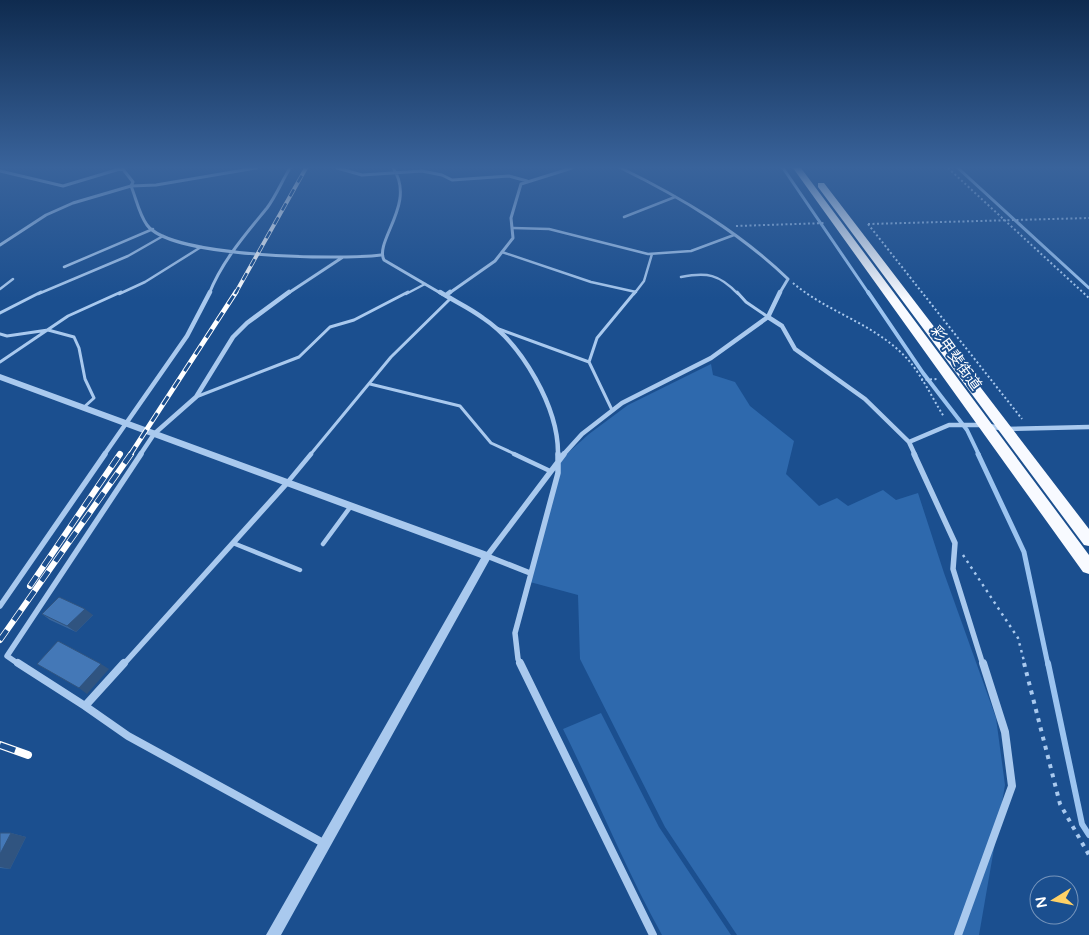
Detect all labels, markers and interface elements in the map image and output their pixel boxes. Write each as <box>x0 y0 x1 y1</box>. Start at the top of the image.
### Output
street label: 彩甲斐街道 <box>927 322 985 394</box>
north arrow <box>1029 875 1079 925</box>
text: N <box>1032 895 1051 909</box>

